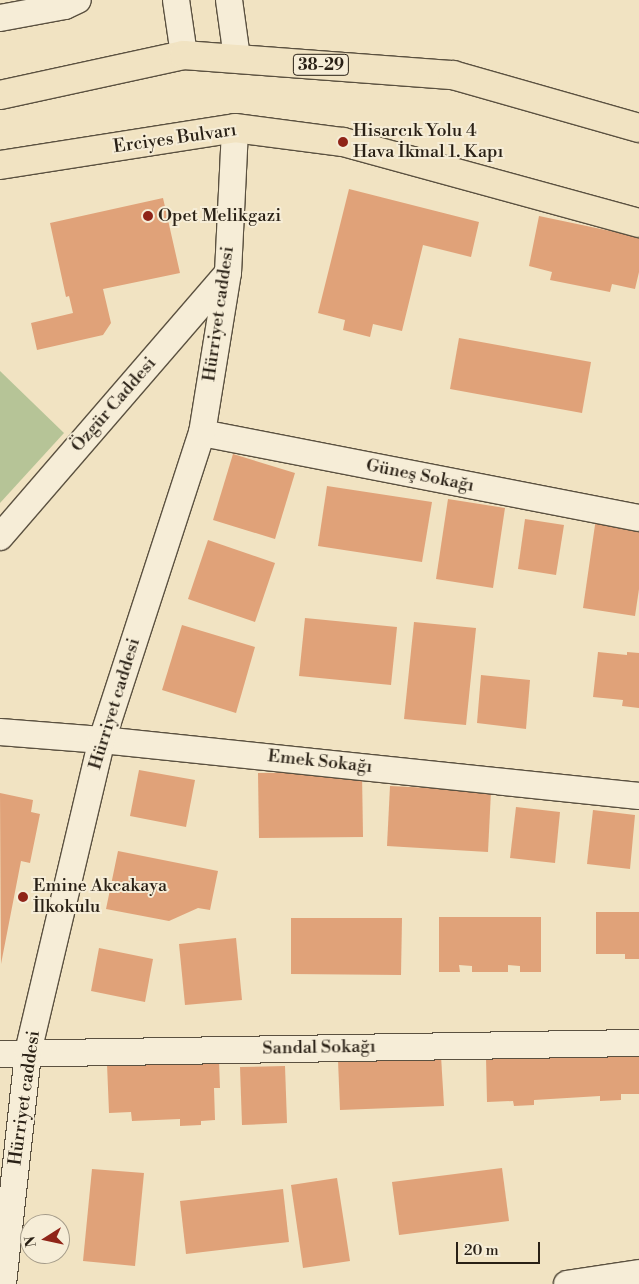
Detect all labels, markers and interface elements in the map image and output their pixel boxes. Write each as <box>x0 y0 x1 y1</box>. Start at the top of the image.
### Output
road number: 38-29 <box>292 52 350 78</box>
street label: Erciyes Bulvarı <box>112 120 238 158</box>
place label: Hisarcık Yolu 4 Hava İkmal 1. Kapı <box>353 121 503 163</box>
marker: Hisarcık Yolu 4 Hava İkmal 1. Kapı <box>337 136 349 148</box>
place label: Opet Melikgazi <box>158 205 281 227</box>
marker: Opet Melikgazi <box>142 210 154 222</box>
street label: Hürriyet caddesi <box>199 245 239 383</box>
street label: Özgür Caddesi <box>67 353 161 457</box>
street label: Güneş Sokağı <box>364 455 476 497</box>
street label: Hürriyet caddesi <box>85 636 145 772</box>
street label: Emek Sokağı <box>267 746 373 778</box>
place label: Emine Akcakaya İlkokulu <box>33 876 167 919</box>
marker: Emine Akcakaya İlkokulu <box>17 891 29 903</box>
street label: Hürriyet caddesi <box>5 1029 45 1167</box>
street label: Sandal Sokağı <box>262 1036 376 1060</box>
north arrow <box>20 1214 70 1264</box>
scale bar <box>459 1232 543 1264</box>
text: N <box>21 1234 41 1248</box>
text: 20 m <box>464 1241 499 1260</box>

